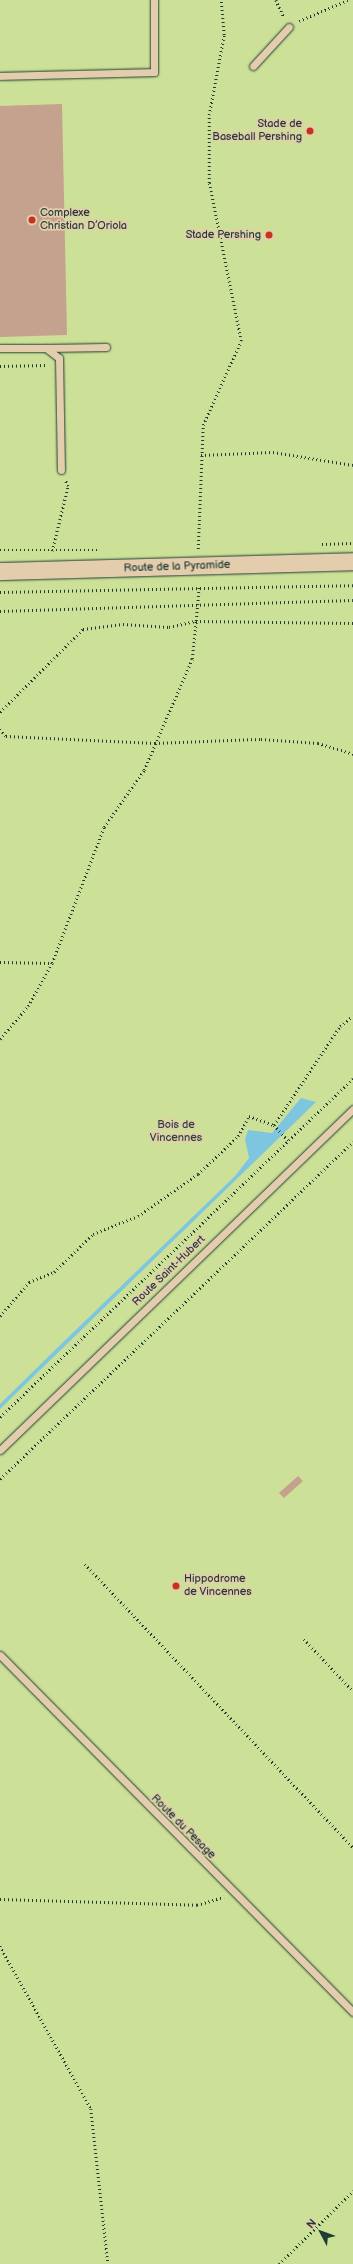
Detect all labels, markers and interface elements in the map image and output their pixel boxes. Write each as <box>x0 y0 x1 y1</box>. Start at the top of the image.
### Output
place label: Stade de Baseball Pershing <box>212 118 302 144</box>
marker: Stade de Baseball Pershing <box>305 126 315 136</box>
place label: Complexe Christian D’Oriola <box>40 207 127 233</box>
marker: Complexe Christian D’Oriola <box>27 215 37 225</box>
place label: Stade Pershing <box>186 228 261 242</box>
marker: Stade Pershing <box>264 230 274 240</box>
street label: Route de la Pyramide <box>123 559 231 575</box>
park label: Bois de Vincennes <box>150 1119 202 1145</box>
street label: Route Saint-Hubert <box>130 1233 208 1309</box>
place label: Hippodrome de Vincennes <box>184 1573 252 1599</box>
marker: Hippodrome de Vincennes <box>171 1581 181 1591</box>
street label: Route du Pesage <box>148 1792 218 1862</box>
north arrow <box>301 2212 341 2252</box>
text: N <box>304 2216 319 2231</box>

